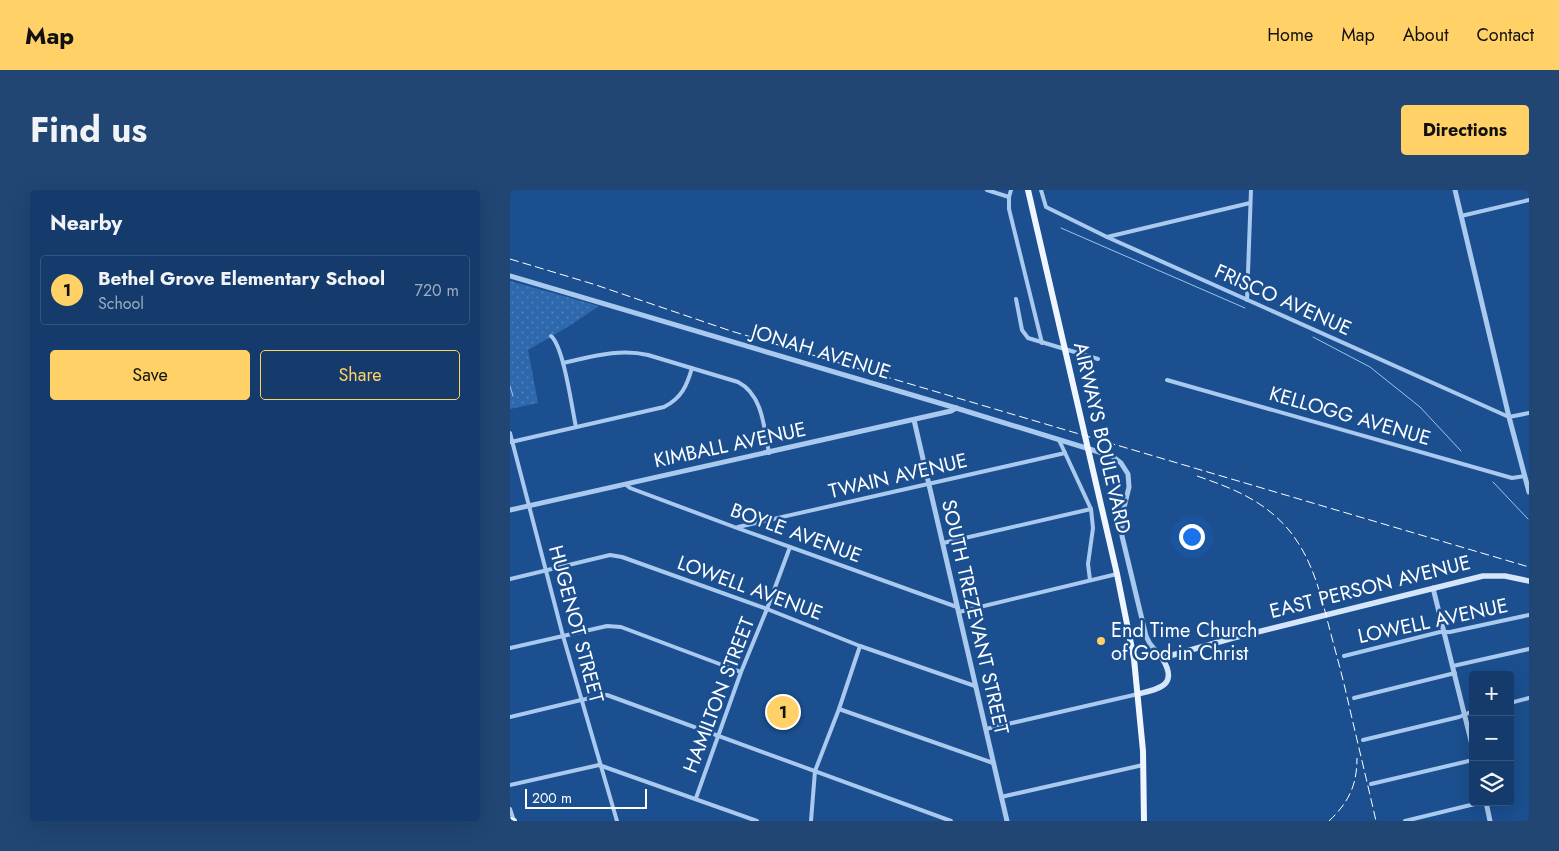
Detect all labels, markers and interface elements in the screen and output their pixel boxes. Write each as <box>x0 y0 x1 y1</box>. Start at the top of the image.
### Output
text: Map <box>25 18 74 53</box>
text: Home <box>1267 22 1313 48</box>
text: Map <box>1341 22 1375 48</box>
text: About <box>1403 22 1448 48</box>
text: Contact <box>1476 22 1534 48</box>
text: Find us <box>30 105 147 155</box>
button: Directions <box>1401 105 1529 155</box>
text: Nearby <box>50 208 122 238</box>
street label: FRISCO AVENUE <box>1210 257 1356 343</box>
text: Bethel Grove Elementary School <box>98 265 385 292</box>
text: 1 <box>63 279 71 302</box>
text: 720 m <box>415 279 459 302</box>
text: School <box>98 292 144 315</box>
street label: JONAH AVENUE <box>745 316 894 387</box>
street label: AIRWAYS BOULEVARD <box>1066 339 1138 537</box>
button: Save <box>50 350 250 400</box>
button: Share <box>260 350 460 400</box>
street label: KELLOGG AVENUE <box>1266 379 1434 453</box>
street label: KIMBALL AVENUE <box>651 415 809 475</box>
street label: TWAIN AVENUE <box>826 446 970 506</box>
street label: BOYLE AVENUE <box>726 496 866 570</box>
street label: SOUTH TREZEVANT STREET <box>934 497 1016 738</box>
your location <box>1179 524 1205 550</box>
street label: HUGENOT STREET <box>541 542 611 707</box>
street label: LOWELL AVENUE <box>673 548 827 628</box>
street label: EAST PERSON AVENUE <box>1266 548 1474 626</box>
street label: LOWELL AVENUE <box>1355 591 1511 651</box>
street label: HAMILTON STREET <box>676 612 762 777</box>
place label: End Time Church of God in Christ <box>1111 616 1258 668</box>
marker: End Time Church of God in Christ <box>1095 635 1107 647</box>
map controls <box>1469 671 1514 806</box>
button: + <box>1469 671 1514 716</box>
pin: 1 <box>767 693 799 731</box>
button: − <box>1469 716 1514 761</box>
button: layers <box>1469 761 1514 806</box>
scale bar <box>525 786 648 809</box>
text: 200 m <box>532 788 572 808</box>

